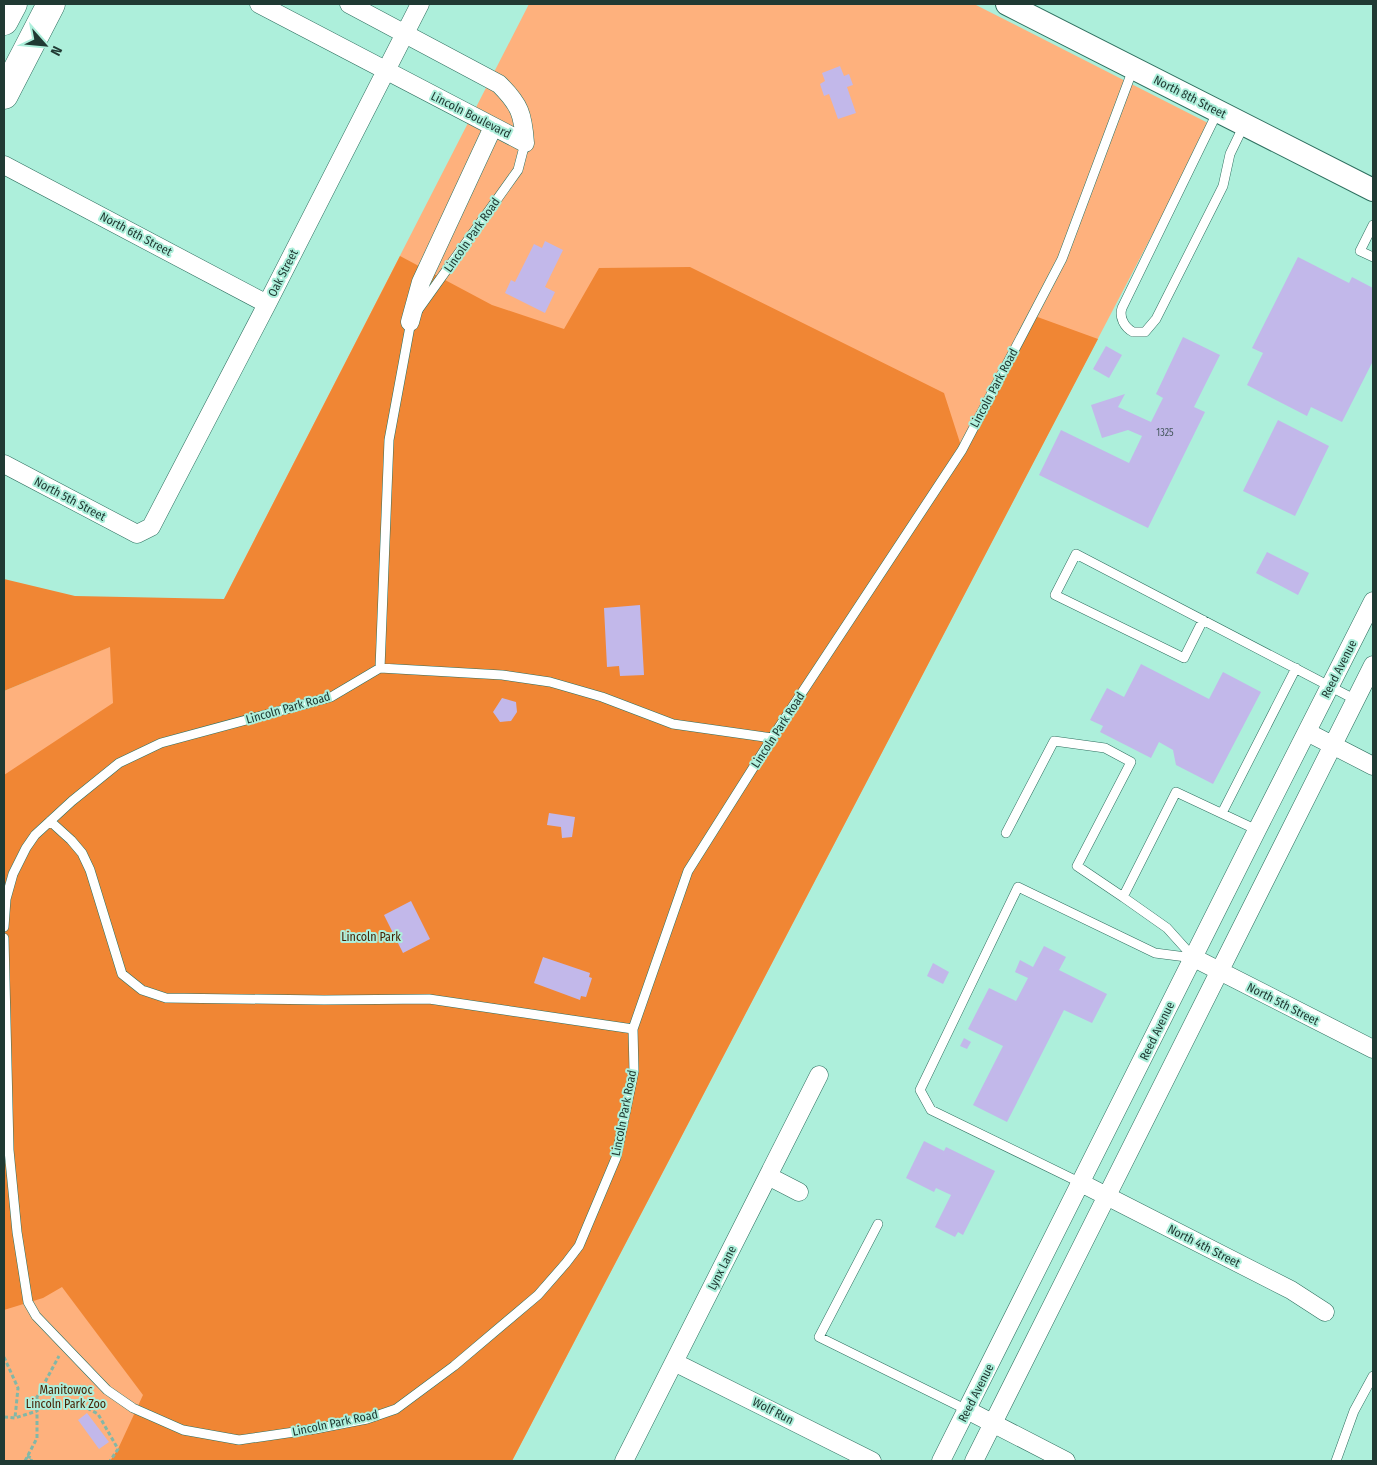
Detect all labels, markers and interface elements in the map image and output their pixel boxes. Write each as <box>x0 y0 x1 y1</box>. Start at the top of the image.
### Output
north arrow <box>20 20 70 70</box>
text: N <box>47 43 66 58</box>
street label: North 8th Street <box>1151 73 1229 121</box>
street label: Lincoln Boulevard <box>429 89 513 141</box>
street label: Lincoln Park Road <box>441 195 503 275</box>
street label: North 6th Street <box>98 209 174 259</box>
street label: Oak Street <box>265 247 301 299</box>
street label: Lincoln Park Road <box>967 346 1021 430</box>
house number: 1325 <box>1156 427 1174 439</box>
street label: North 5th Street <box>32 474 108 524</box>
street label: Reed Avenue <box>1318 637 1360 700</box>
street label: Lincoln Park Road <box>244 689 332 727</box>
street label: Lincoln Park Road <box>748 690 808 770</box>
park label: Lincoln Park <box>341 930 401 944</box>
street label: North 5th Street <box>1245 980 1321 1028</box>
street label: Reed Avenue <box>1137 999 1177 1063</box>
street label: Lincoln Park Road <box>609 1069 639 1157</box>
street label: North 4th Street <box>1166 1222 1243 1270</box>
street label: Lynx Lane <box>705 1244 739 1292</box>
street label: Reed Avenue <box>955 1361 997 1424</box>
park label: Manitowoc Lincoln Park Zoo <box>26 1383 106 1411</box>
street label: Wolf Run <box>750 1395 796 1427</box>
street label: Lincoln Park Road <box>291 1407 379 1439</box>

